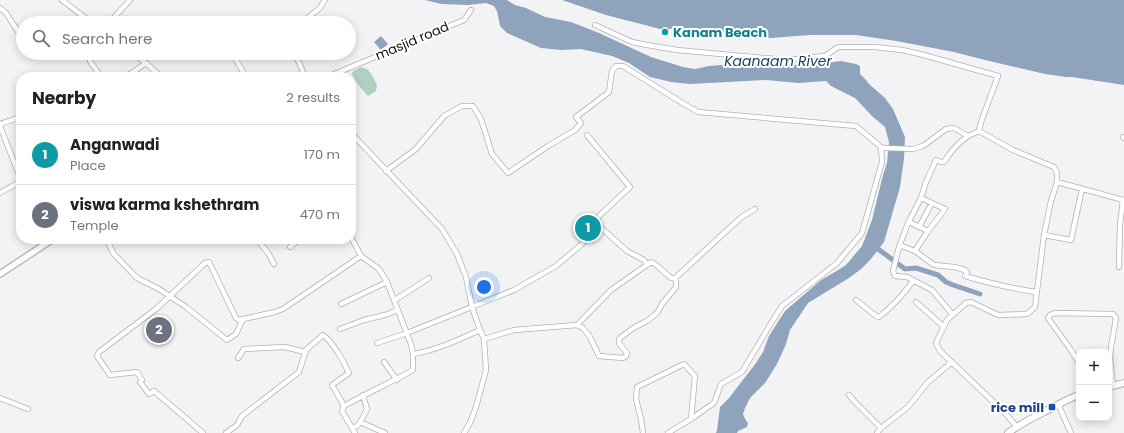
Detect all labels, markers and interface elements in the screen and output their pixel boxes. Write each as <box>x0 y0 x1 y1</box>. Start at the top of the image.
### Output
search box <box>16 16 356 60</box>
street label: masjid road <box>372 17 452 65</box>
place label: Kanam Beach <box>673 23 767 42</box>
icon: search <box>30 27 52 49</box>
marker: Kanam Beach <box>660 27 670 37</box>
text: Search here <box>62 28 152 49</box>
water label: Kaanaam River <box>724 51 833 71</box>
text: Nearby <box>32 86 96 110</box>
text: 2 results <box>286 88 340 107</box>
text: Anganwadi <box>70 134 159 155</box>
text: 1 <box>43 145 47 164</box>
text: 170 m <box>304 145 340 164</box>
text: Place <box>70 156 105 175</box>
text: viswa karma kshethram <box>70 194 259 215</box>
text: 2 <box>41 205 49 224</box>
text: 470 m <box>300 205 340 224</box>
pin: 1 <box>575 213 601 243</box>
text: Temple <box>70 216 119 235</box>
your location <box>474 277 494 297</box>
pin: 2 <box>146 315 172 345</box>
map controls <box>1076 349 1112 421</box>
button: + <box>1076 349 1112 385</box>
button: − <box>1076 385 1112 421</box>
place label: rice mill <box>991 398 1044 417</box>
marker: rice mill <box>1047 402 1057 412</box>

